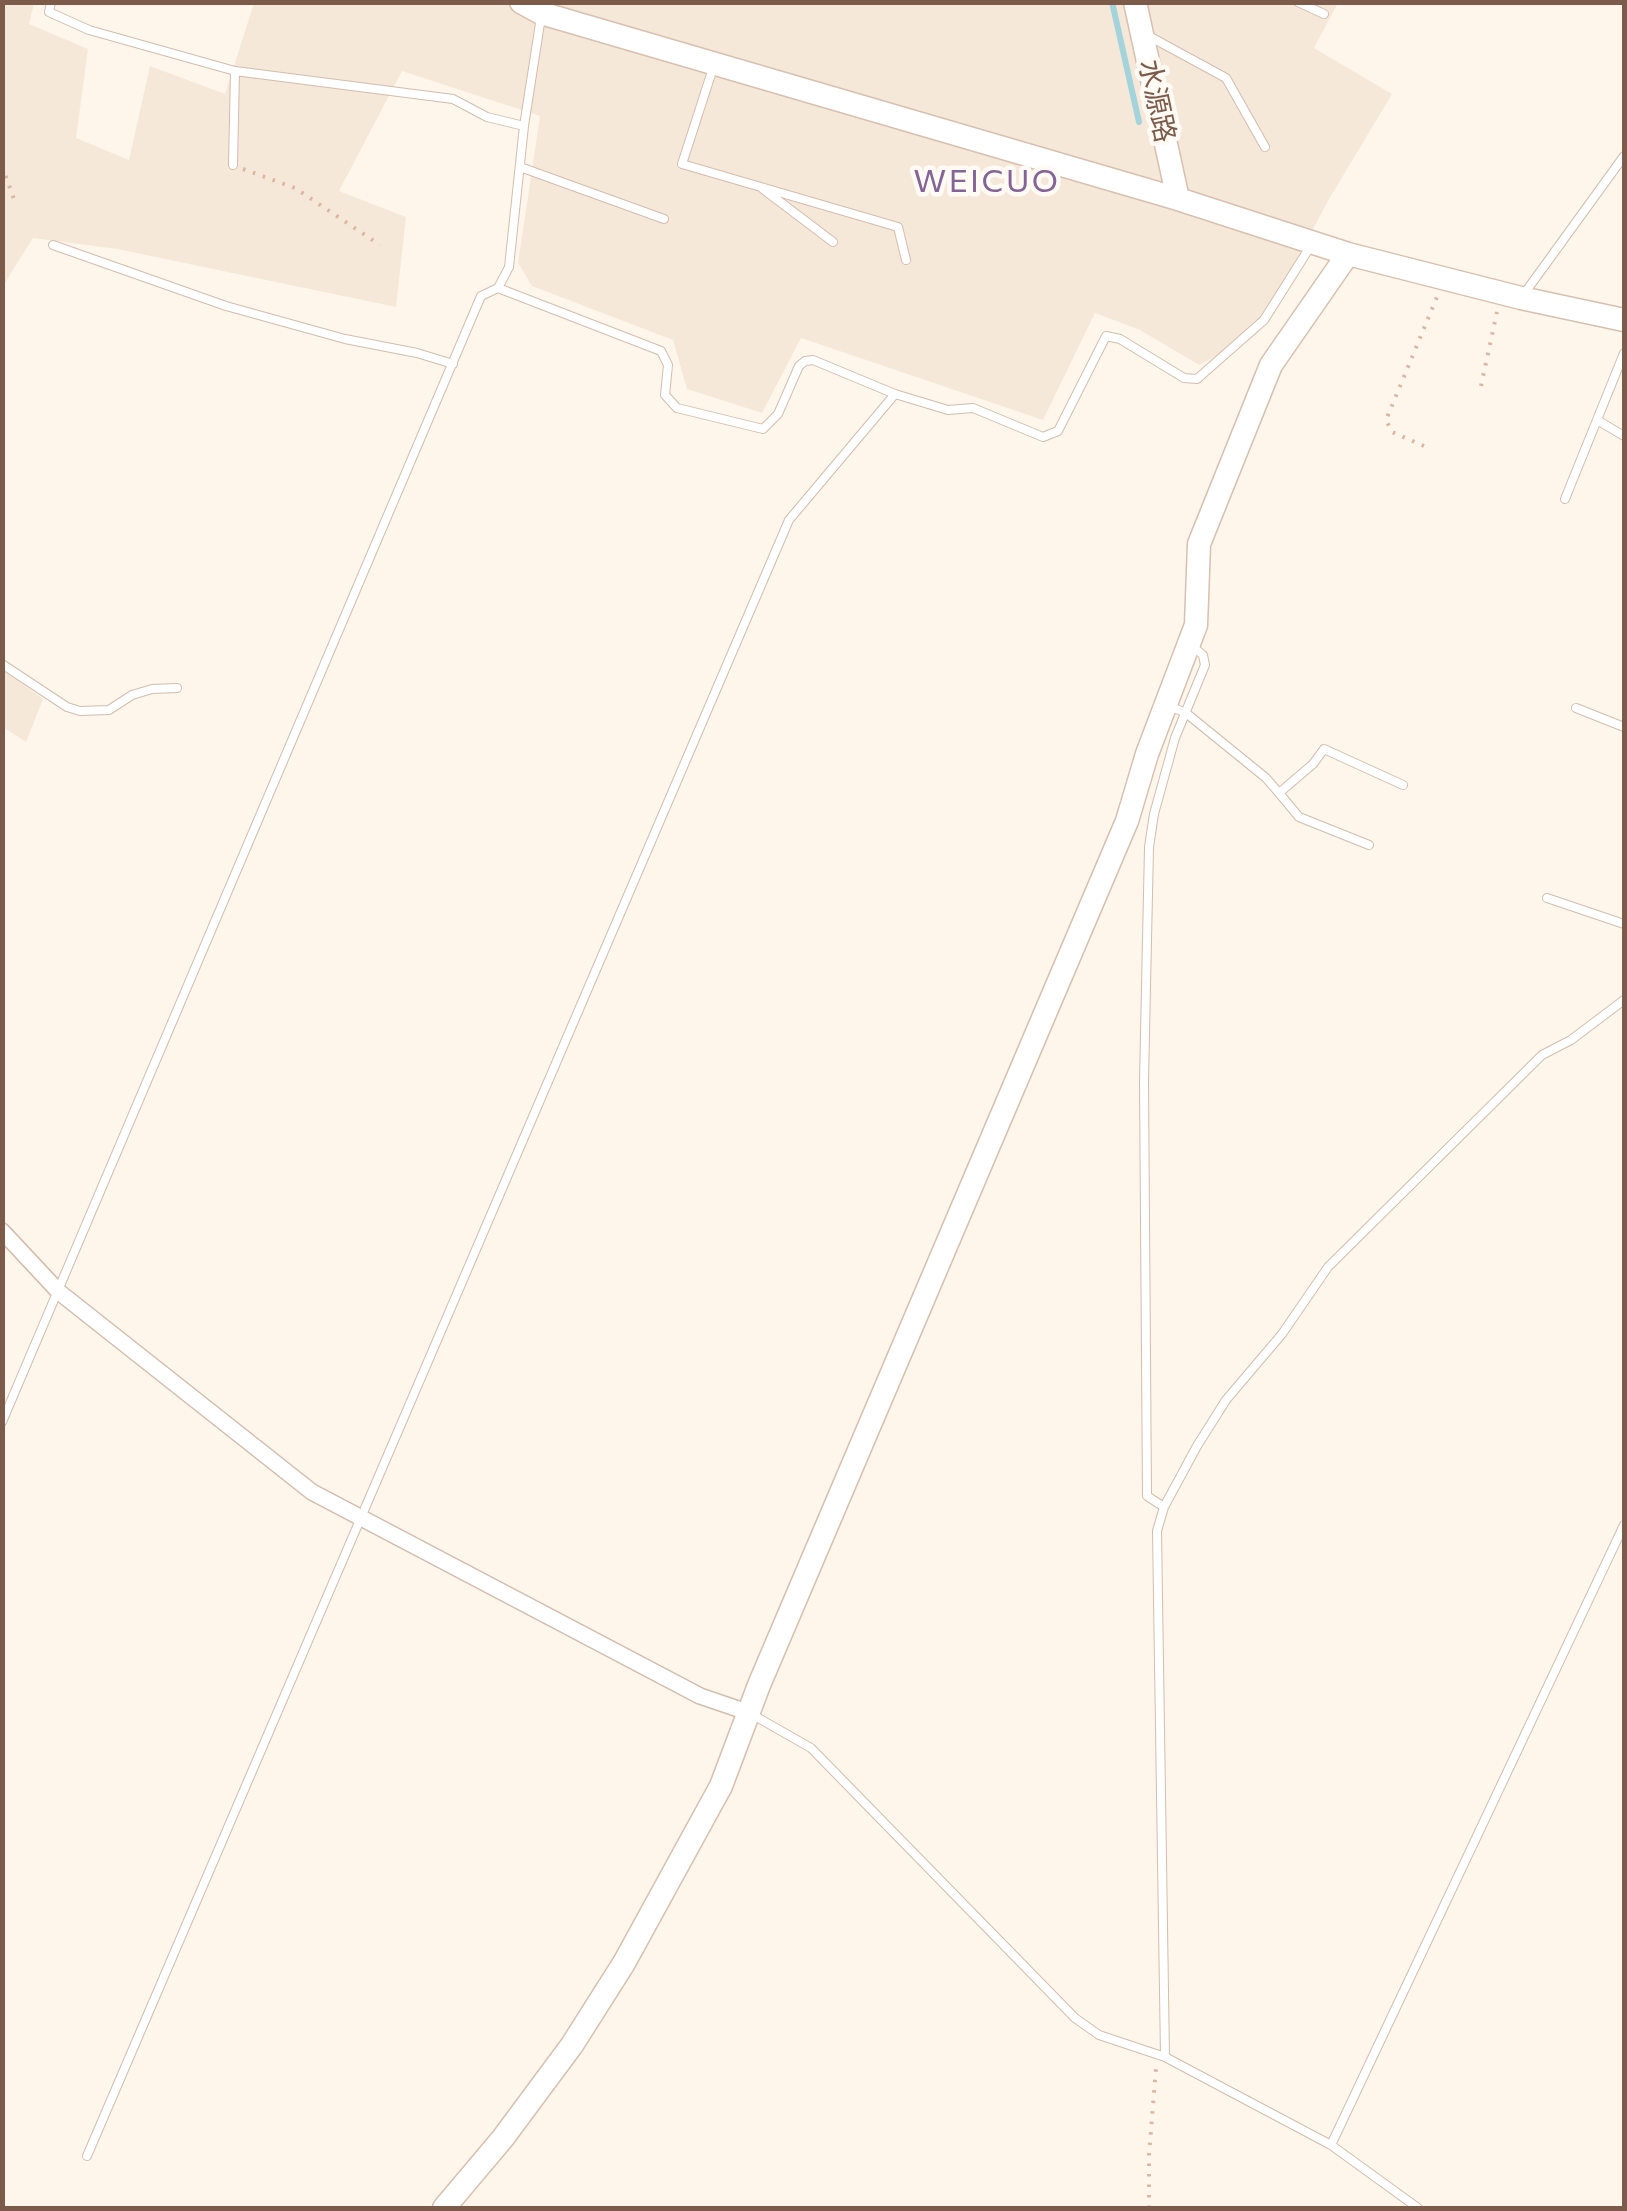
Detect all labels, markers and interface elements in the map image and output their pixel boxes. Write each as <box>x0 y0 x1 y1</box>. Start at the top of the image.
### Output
street label: 水源路 <box>1132 56 1182 146</box>
district label: WEICUO <box>913 162 1061 200</box>

